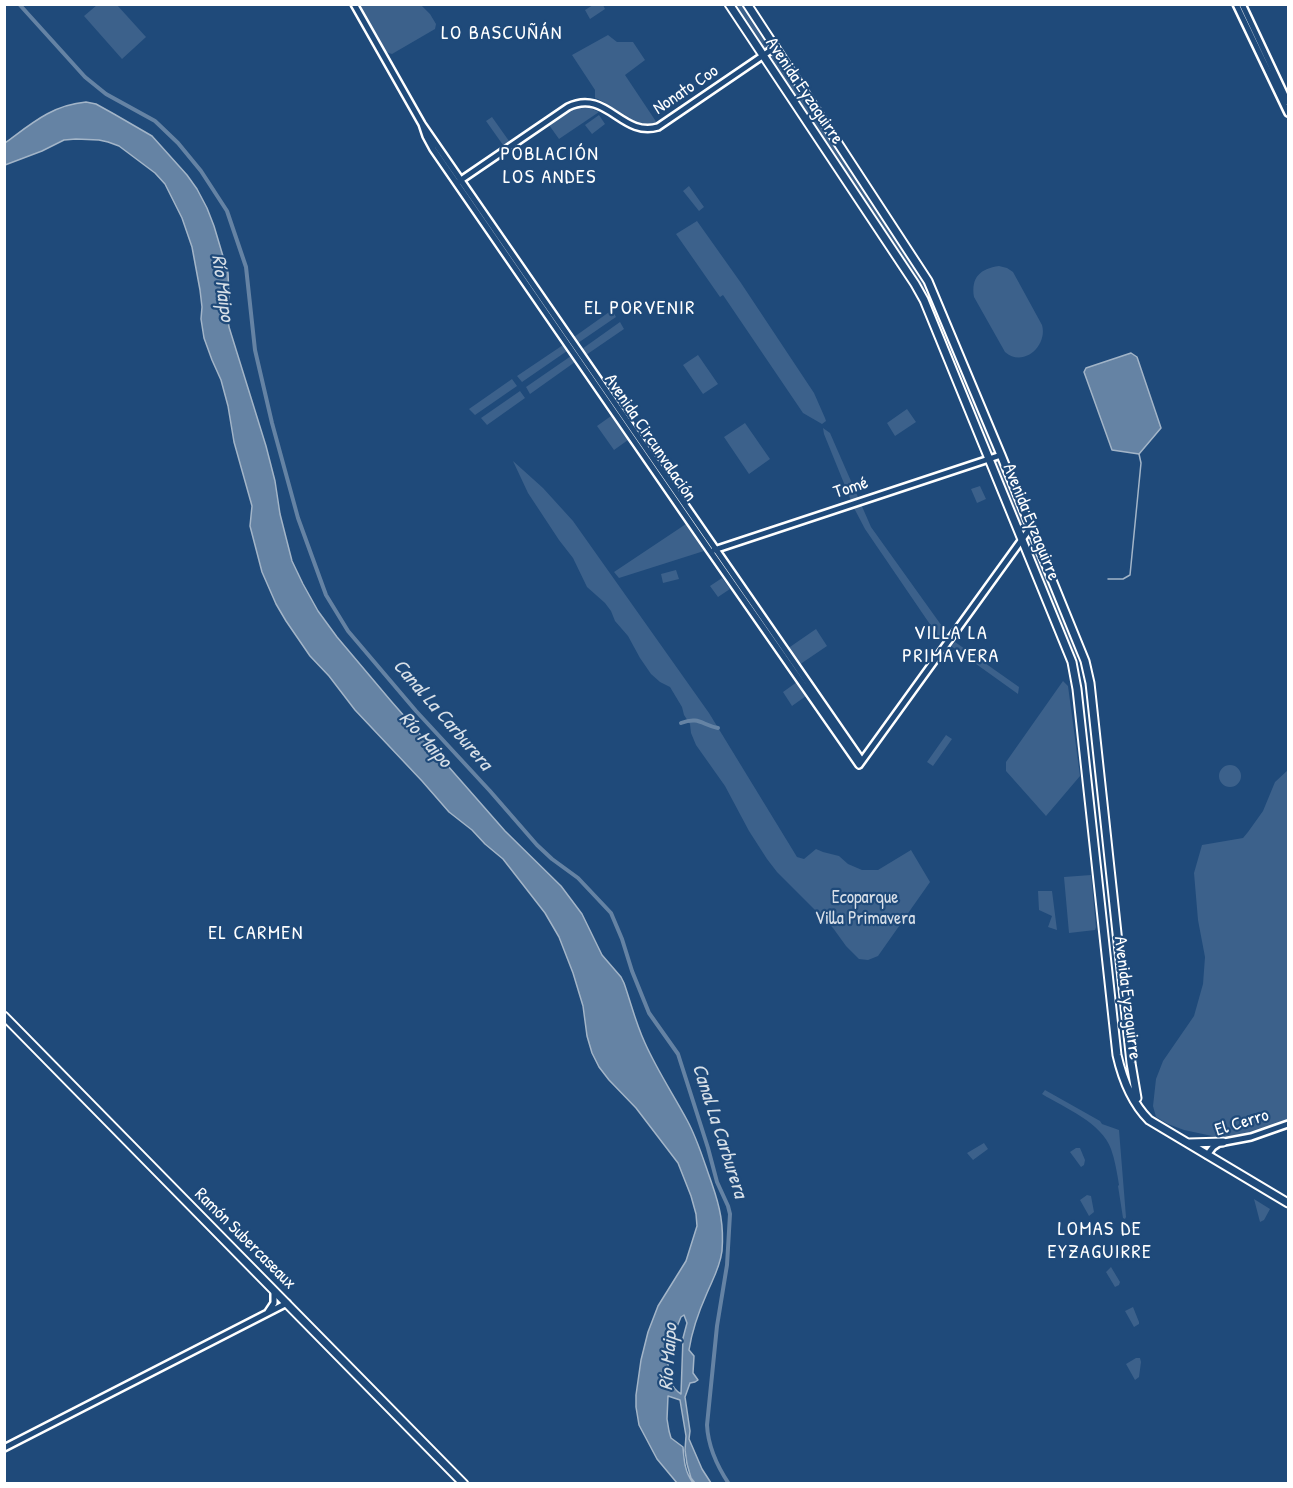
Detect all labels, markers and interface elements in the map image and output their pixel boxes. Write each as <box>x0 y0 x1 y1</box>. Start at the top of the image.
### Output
district label: LO BASCUÑÁN <box>441 22 563 46</box>
street label: Avenida Eyzaguirre <box>760 34 848 148</box>
street label: Nonato Coo <box>649 60 723 120</box>
district label: POBLACIÓN LOS ANDES <box>501 143 599 190</box>
water label: Río Maipo <box>205 253 239 323</box>
district label: EL PORVENIR <box>584 297 696 321</box>
street label: Avenida Circunvalación <box>599 370 701 506</box>
street label: Avenida Eyzaguirre <box>998 460 1064 584</box>
street label: Tomé <box>831 472 871 504</box>
district label: VILLA LA PRIMAVERA <box>902 622 1000 669</box>
water label: Canal La Carburera <box>387 655 497 775</box>
water label: Río Maipo <box>394 707 456 773</box>
park label: Ecoparque Villa Primavera <box>815 887 915 930</box>
district label: EL CARMEN <box>208 922 304 946</box>
street label: Avenida Eyzaguirre <box>1109 935 1145 1061</box>
water label: Canal La Carburera <box>686 1061 752 1201</box>
street label: El Cerro <box>1213 1105 1271 1141</box>
street label: Ramón Subercaseaux <box>190 1184 300 1294</box>
district label: LOMAS DE EYZAGUIRRE <box>1048 1218 1152 1265</box>
water label: Río Maipo <box>655 1323 683 1391</box>

